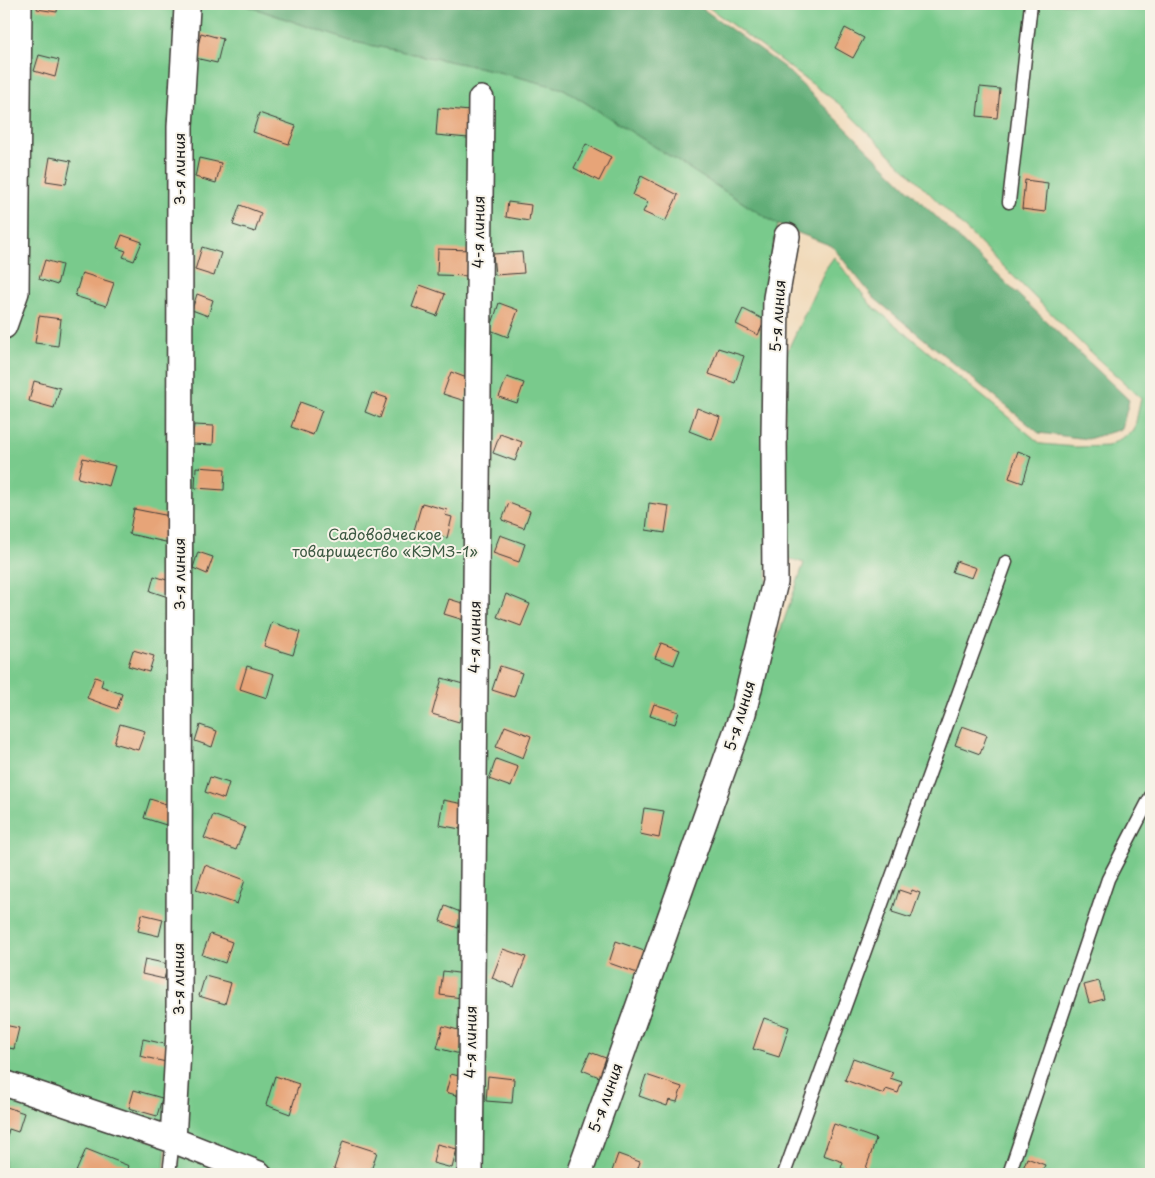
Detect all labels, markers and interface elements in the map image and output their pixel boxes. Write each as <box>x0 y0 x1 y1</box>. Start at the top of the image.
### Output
street label: 3-я линия <box>167 133 190 205</box>
street label: 4-я линия <box>465 195 490 269</box>
street label: 5-я линия <box>763 279 791 353</box>
park label: Садоводческое товарищество «КЭМЗ-1» <box>292 522 478 562</box>
street label: 3-я линия <box>167 538 190 610</box>
street label: 4-я линия <box>461 600 486 674</box>
street label: 5-я линия <box>717 678 760 754</box>
street label: 3-я линия <box>166 943 189 1015</box>
street label: 4-я линия <box>457 1005 482 1079</box>
street label: 5-я линия <box>581 1060 628 1135</box>

